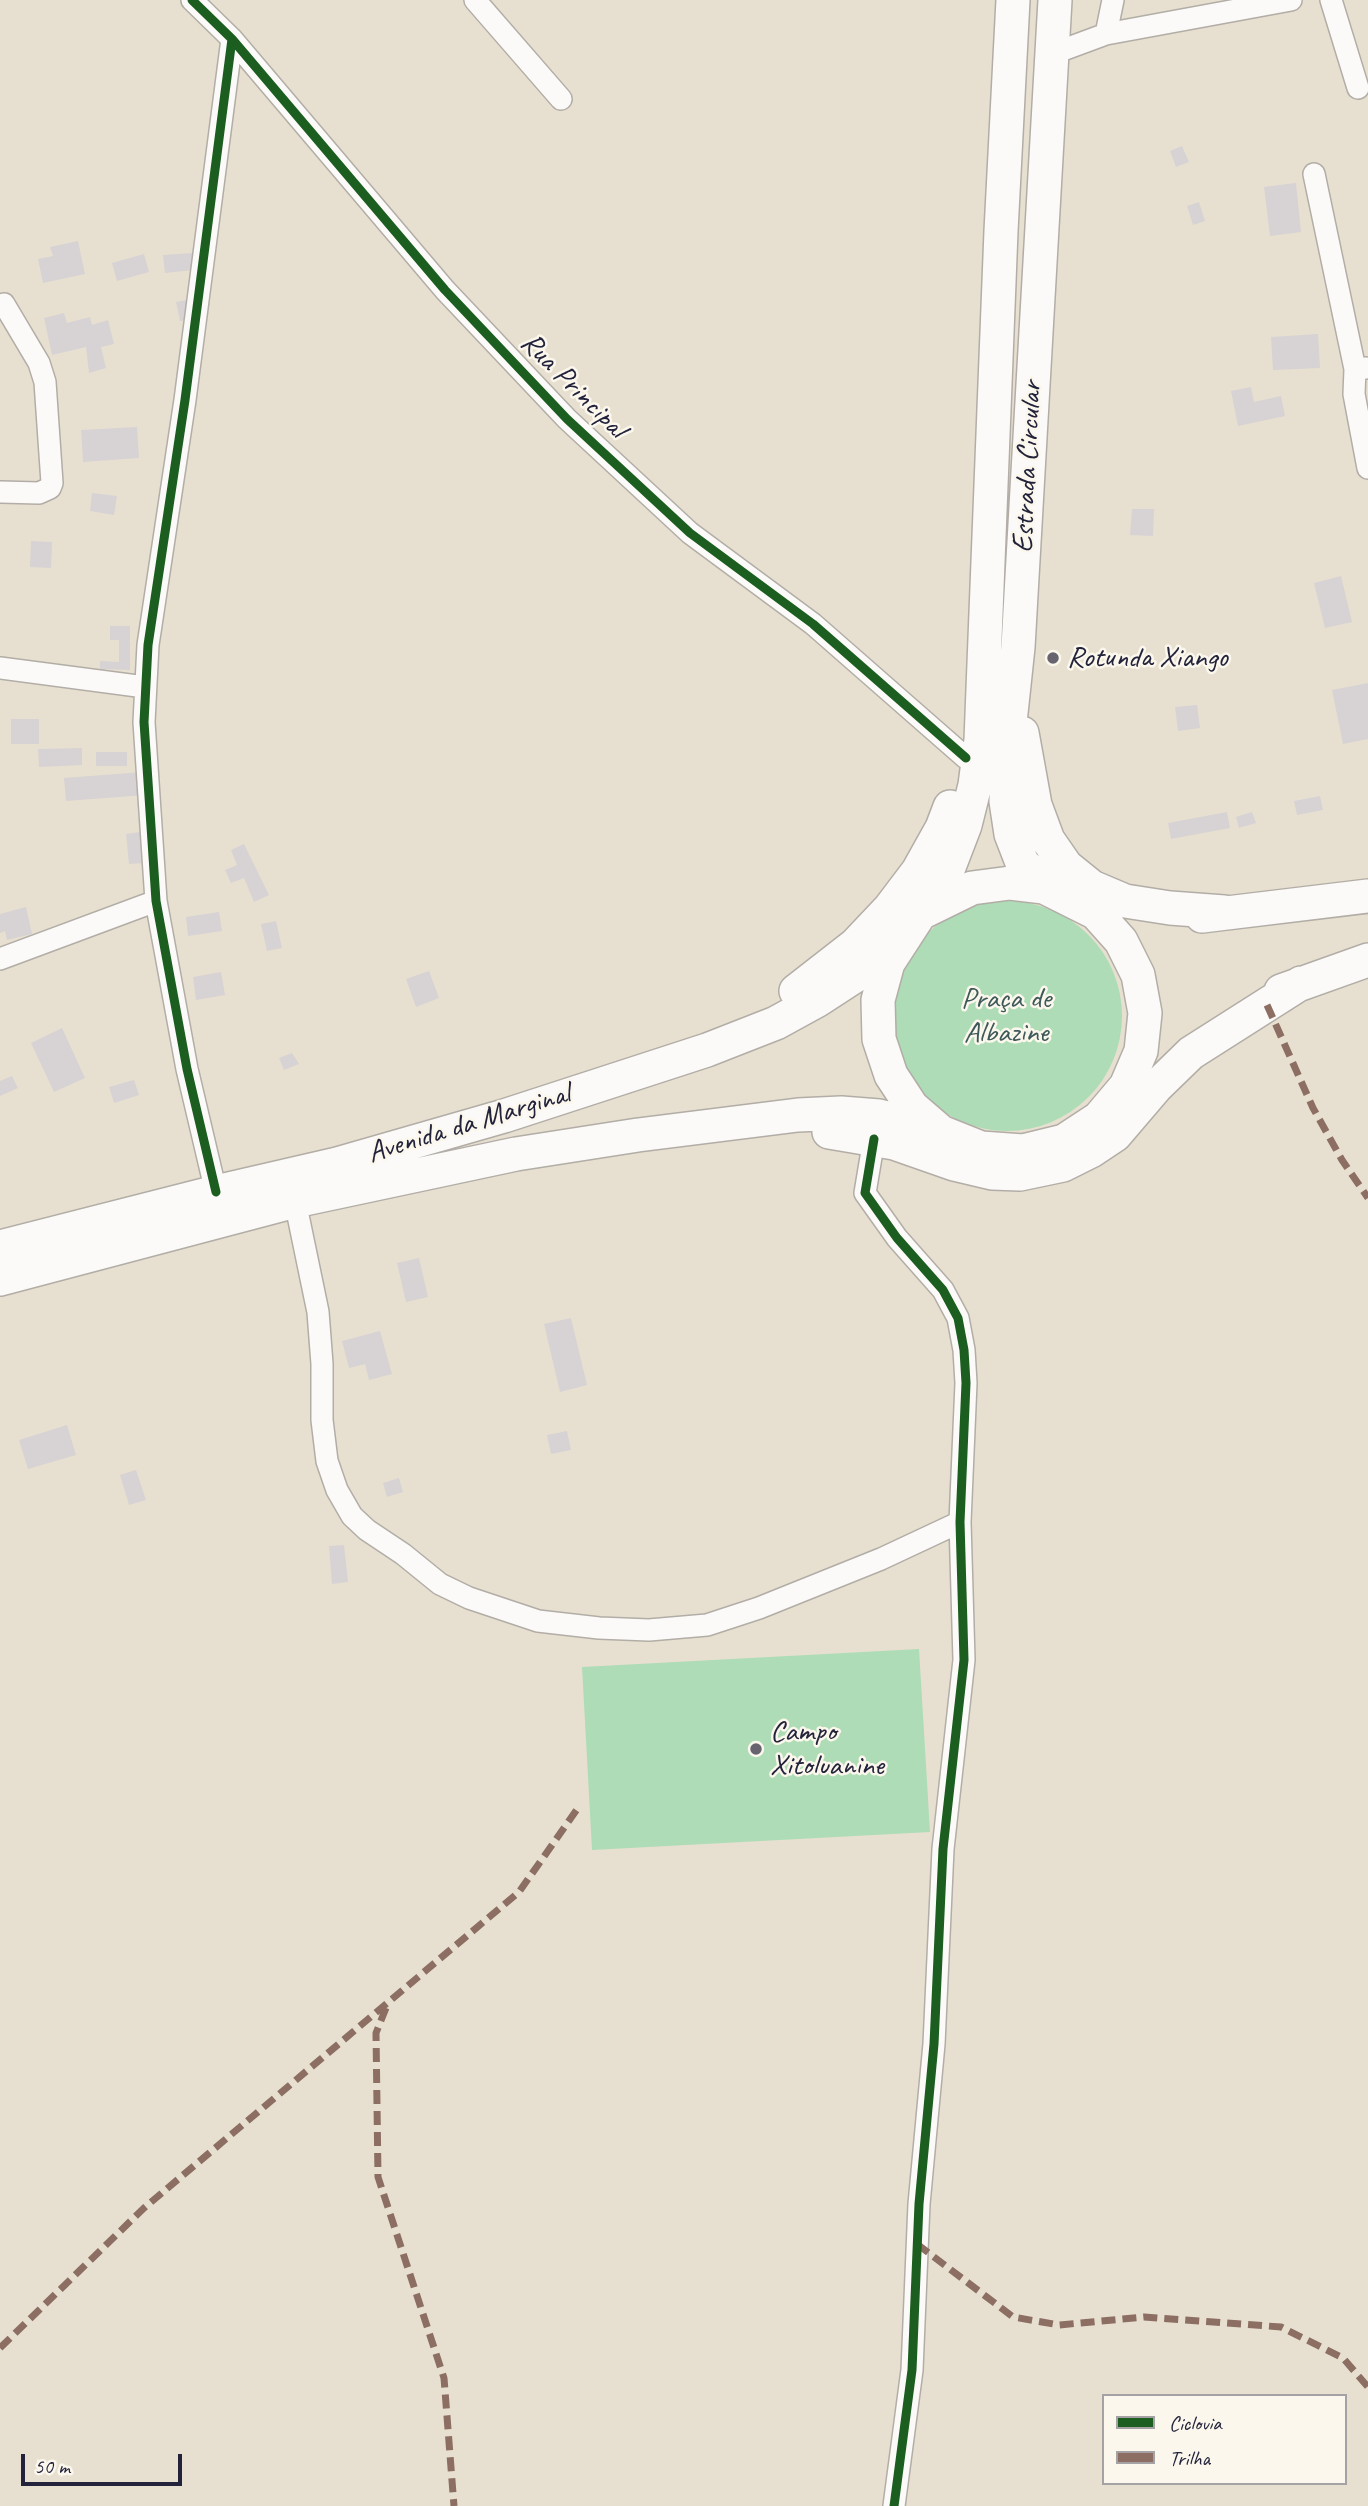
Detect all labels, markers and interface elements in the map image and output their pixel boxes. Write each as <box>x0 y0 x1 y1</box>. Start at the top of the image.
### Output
street label: Rua Principal <box>513 326 633 446</box>
street label: Estrada Circular <box>1006 380 1050 554</box>
place label: Rotunda Xiango <box>1067 640 1228 676</box>
marker: Rotunda Xiango <box>1045 650 1061 666</box>
park label: Praça de Albazine <box>961 981 1051 1052</box>
street label: Avenida da Marginal <box>363 1076 575 1172</box>
place label: Campo Xitoluanine <box>770 1714 884 1784</box>
marker: Campo Xitoluanine <box>748 1741 764 1757</box>
legend <box>1102 2394 1347 2485</box>
text: Ciclovia <box>1169 2410 1221 2436</box>
scale bar <box>24 2440 186 2484</box>
text: Trilha <box>1169 2445 1210 2471</box>
text: 50 m <box>34 2453 70 2479</box>

